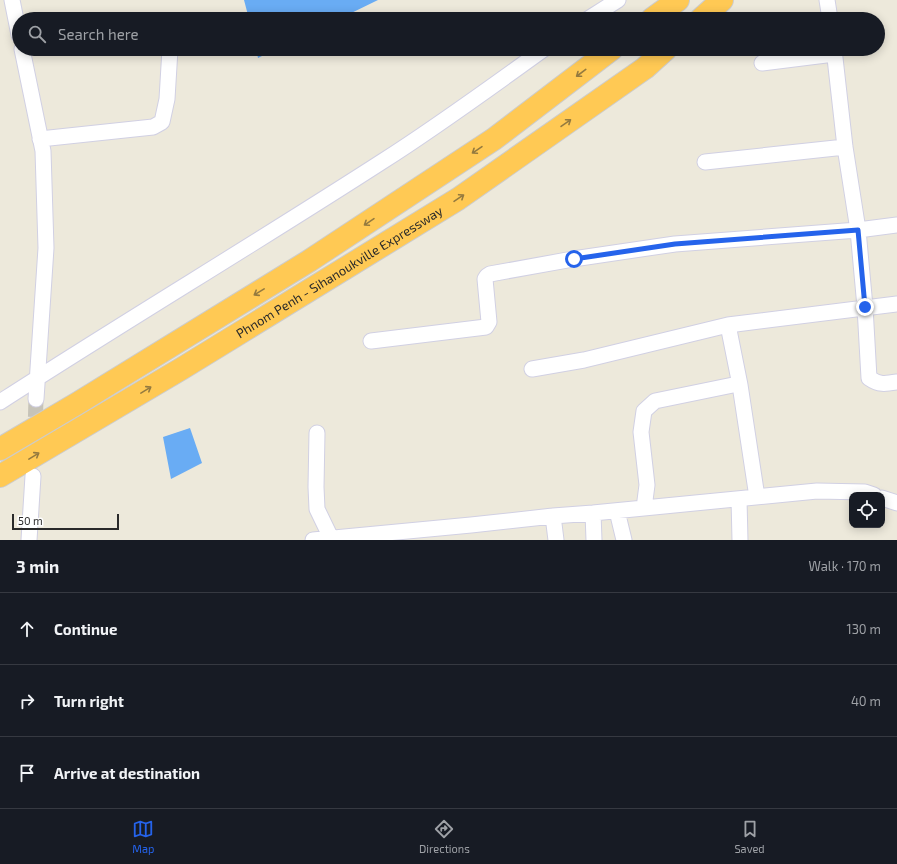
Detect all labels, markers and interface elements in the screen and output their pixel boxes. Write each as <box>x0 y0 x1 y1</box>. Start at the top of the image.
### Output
search box <box>12 12 885 56</box>
icon: search <box>26 23 48 45</box>
text: Search here <box>58 25 139 43</box>
one-way arrow <box>576 68 587 77</box>
one-way arrow <box>560 119 571 128</box>
one-way arrow <box>472 146 483 154</box>
one-way arrow <box>454 194 465 202</box>
street label: Phnom Penh - Sihanoukville Expressway <box>233 202 446 341</box>
one-way arrow <box>363 218 374 226</box>
route start <box>565 250 583 268</box>
one-way arrow <box>253 288 265 296</box>
route end <box>856 298 874 316</box>
one-way arrow <box>140 386 152 394</box>
one-way arrow <box>28 452 40 460</box>
map controls <box>849 492 885 528</box>
button: locate <box>849 492 885 528</box>
scale bar <box>12 512 119 531</box>
text: 50 m <box>18 514 43 527</box>
text: 3 min <box>16 556 59 576</box>
text: Walk · 170 m <box>809 558 881 574</box>
icon: ahead <box>16 618 38 640</box>
text: Continue <box>54 620 117 638</box>
text: 130 m <box>846 621 881 637</box>
icon: right <box>16 690 38 712</box>
text: Turn right <box>54 692 124 710</box>
text: 40 m <box>851 693 881 709</box>
icon: arrive <box>16 762 38 784</box>
text: Arrive at destination <box>54 764 200 782</box>
tab: Map <box>132 818 154 855</box>
tab: Directions <box>419 818 470 855</box>
tab: Saved <box>734 818 765 855</box>

